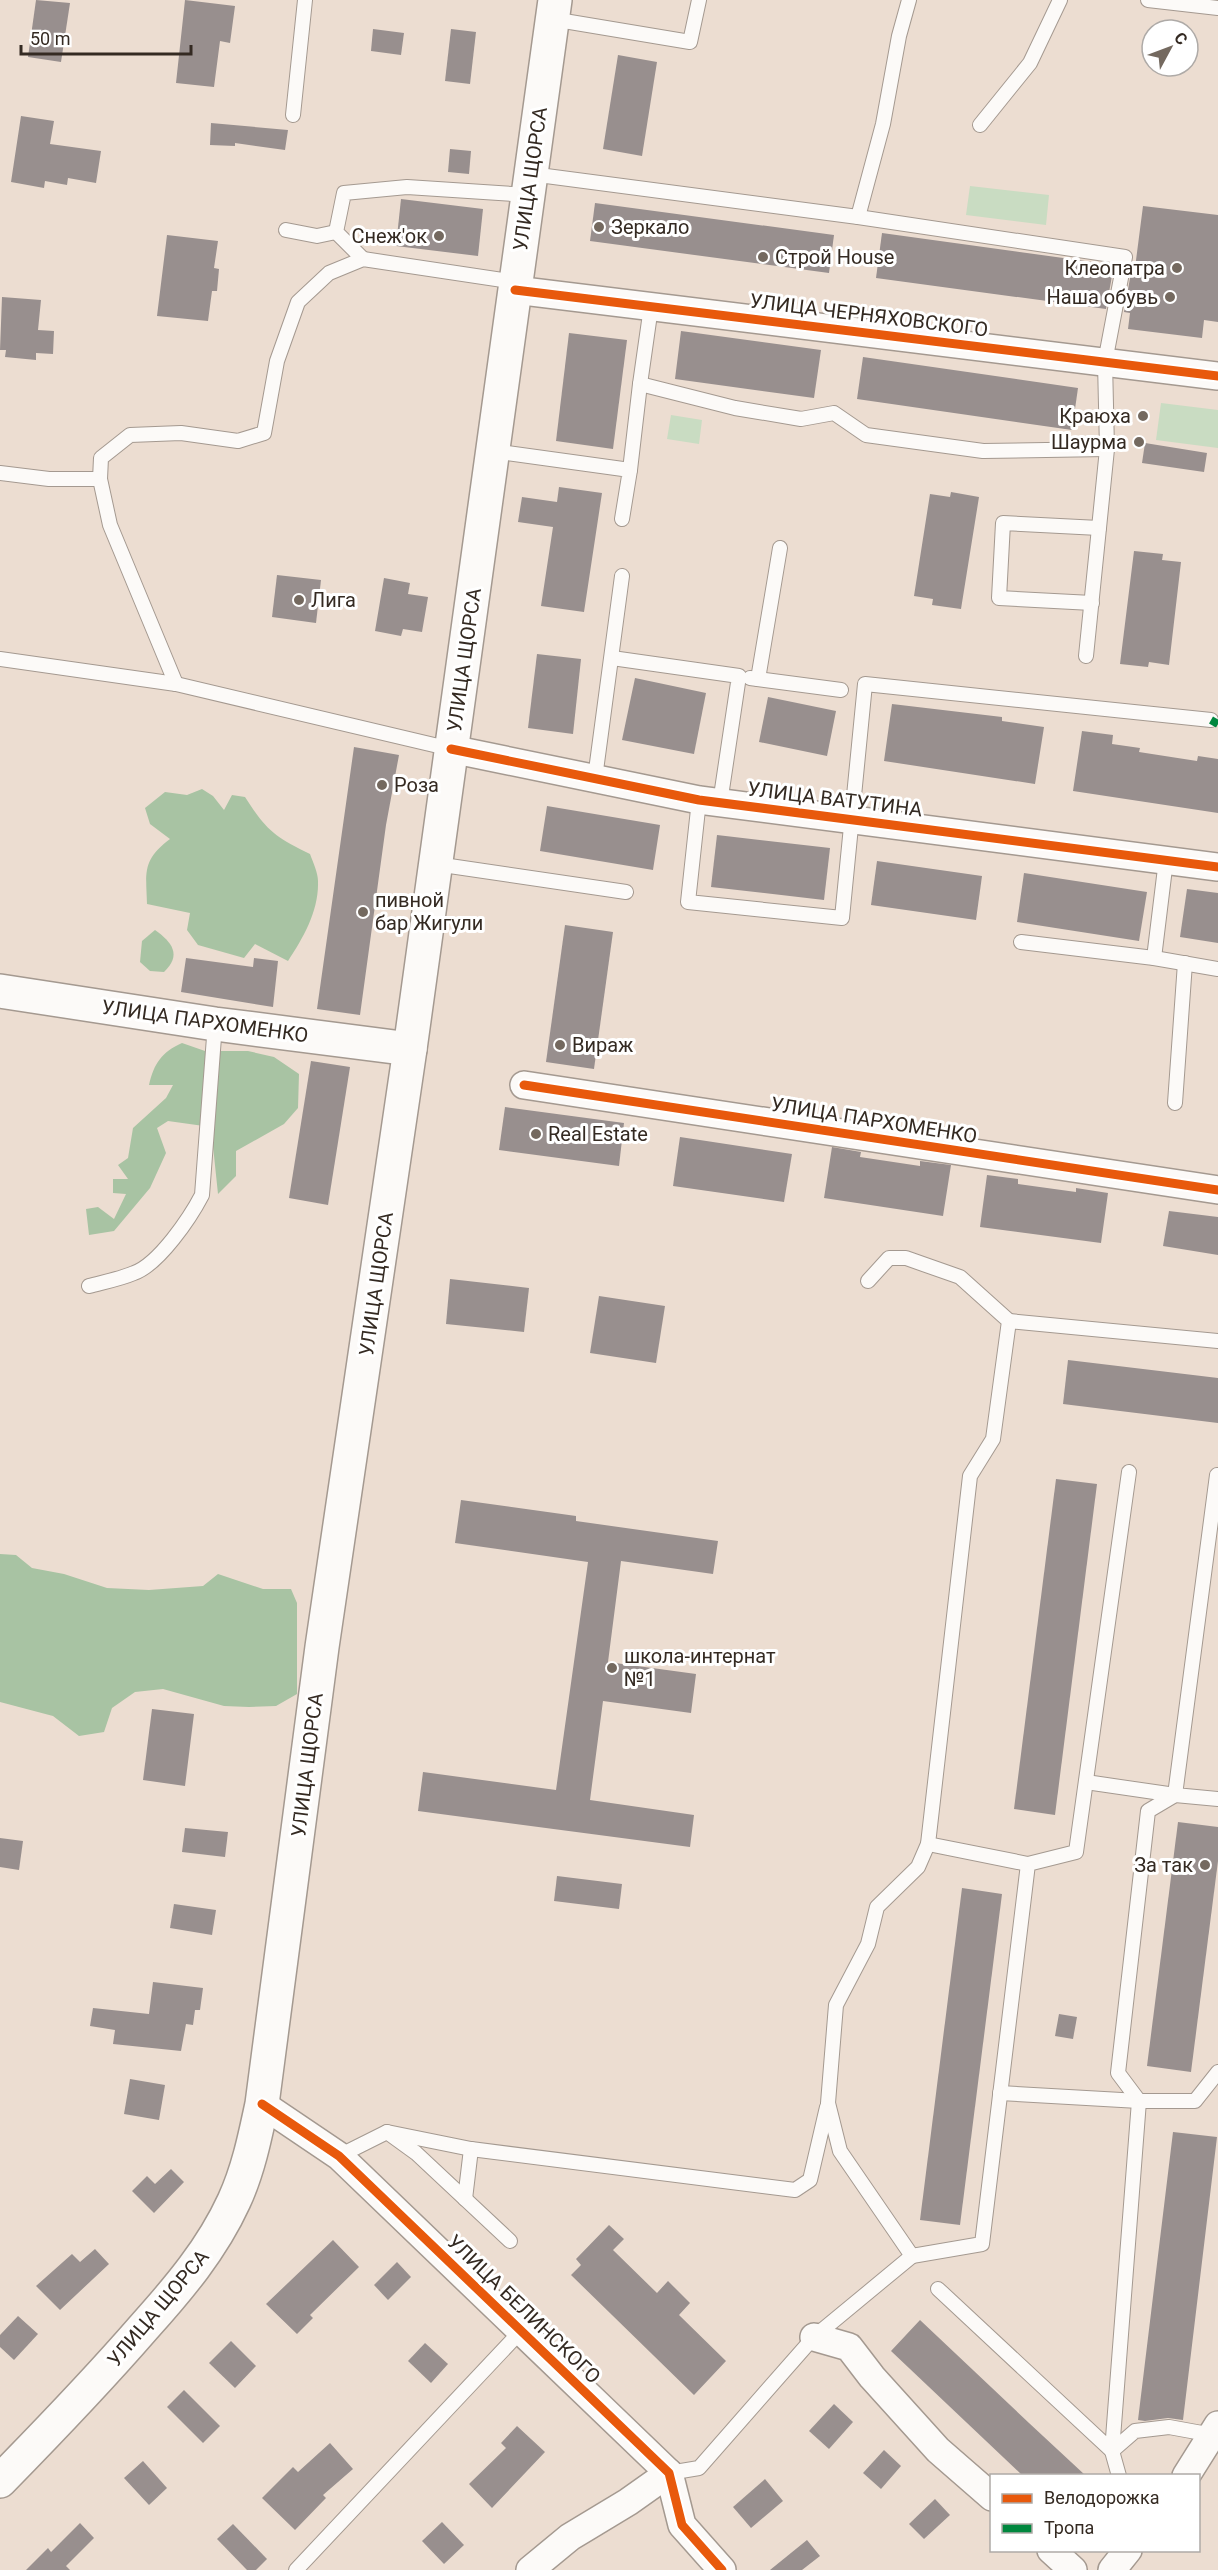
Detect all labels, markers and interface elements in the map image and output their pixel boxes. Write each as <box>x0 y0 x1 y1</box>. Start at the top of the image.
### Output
scale bar <box>21 18 190 56</box>
north arrow <box>1140 18 1200 78</box>
text: 50 m <box>30 28 70 49</box>
text: С <box>1170 28 1192 49</box>
street label: УЛИЦА ЩОРСА <box>508 105 552 253</box>
place label: Зеркало <box>611 215 689 239</box>
marker: Зеркало <box>592 220 606 234</box>
place label: Снеж'ок <box>351 224 427 248</box>
marker: Снеж'ок <box>432 229 446 243</box>
place label: Строй House <box>775 245 894 269</box>
marker: Строй House <box>756 250 770 264</box>
place label: Клеопатра <box>1065 256 1165 280</box>
marker: Клеопатра <box>1170 261 1184 275</box>
place label: Наша обувь <box>1047 285 1158 309</box>
street label: УЛИЦА ЧЕРНЯХОВСКОГО <box>748 288 990 342</box>
marker: Наша обувь <box>1163 290 1177 304</box>
place label: Краюха <box>1059 404 1131 428</box>
marker: Краюха <box>1136 409 1150 423</box>
place label: Шаурма <box>1051 430 1127 454</box>
marker: Шаурма <box>1132 435 1146 449</box>
street label: УЛИЦА ЩОРСА <box>442 586 486 734</box>
place label: Лига <box>311 588 356 612</box>
marker: Лига <box>292 593 306 607</box>
place label: Роза <box>394 773 439 797</box>
street label: УЛИЦА ВАТУТИНА <box>746 776 924 822</box>
marker: Роза <box>375 778 389 792</box>
place label: пивной бар Жигули <box>375 888 483 935</box>
marker: пивной бар Жигули <box>356 905 370 919</box>
street label: УЛИЦА ПАРХОМЕНКО <box>100 995 310 1047</box>
place label: Вираж <box>572 1033 634 1057</box>
marker: Вираж <box>553 1038 567 1052</box>
street label: УЛИЦА ПАРХОМЕНКО <box>769 1092 979 1148</box>
place label: Real Estate <box>548 1122 648 1146</box>
marker: Real Estate <box>529 1127 543 1141</box>
street label: УЛИЦА ЩОРСА <box>354 1210 398 1358</box>
place label: школа-интернат №1 <box>624 1644 776 1691</box>
marker: школа-интернат №1 <box>605 1661 619 1675</box>
street label: УЛИЦА ЩОРСА <box>286 1692 328 1838</box>
place label: За так <box>1134 1853 1193 1877</box>
marker: За так <box>1198 1858 1212 1872</box>
street label: УЛИЦА БЕЛИНСКОГО <box>442 2230 606 2388</box>
street label: УЛИЦА ЩОРСА <box>102 2245 214 2371</box>
legend <box>990 2474 1200 2552</box>
text: Велодорожка <box>1044 2487 1159 2508</box>
text: Тропа <box>1044 2517 1094 2538</box>

